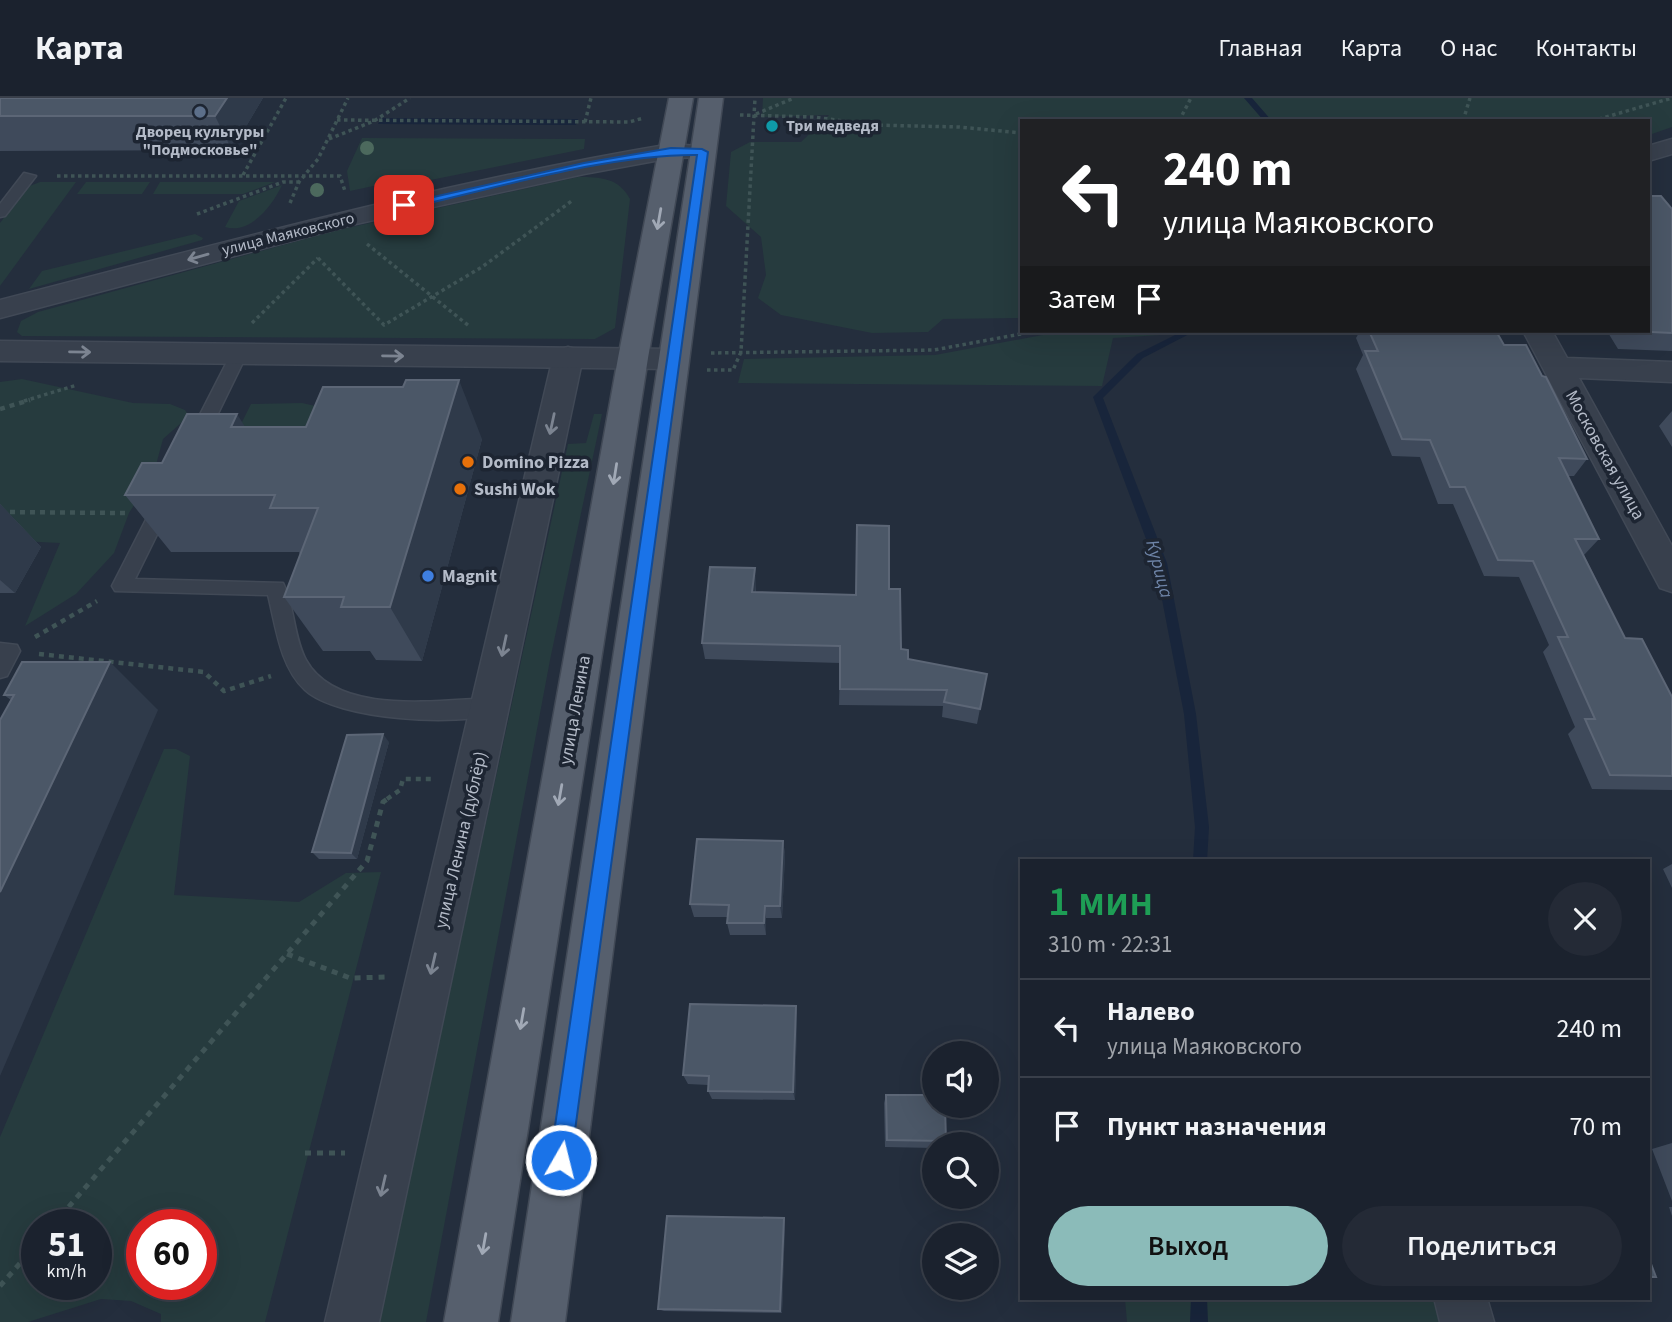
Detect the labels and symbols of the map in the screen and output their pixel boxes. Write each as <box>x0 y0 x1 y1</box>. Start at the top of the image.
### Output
marker: Дворец культуры "Подмосковье" <box>192 104 208 120</box>
place label: Три медведя <box>786 115 879 137</box>
marker: Три медведя <box>764 118 780 134</box>
place label: Дворец культуры "Подмосковье" <box>136 121 264 161</box>
pin <box>374 175 434 235</box>
street label: улица Маяковского <box>220 207 356 261</box>
one-way arrow <box>652 207 665 230</box>
one-way arrow <box>187 251 210 264</box>
one-way arrow <box>68 345 91 359</box>
one-way arrow <box>381 349 404 363</box>
street label: Московская улица <box>1559 386 1651 524</box>
one-way arrow <box>544 412 558 435</box>
place label: Domino Pizza <box>482 450 589 475</box>
marker: Domino Pizza <box>460 454 476 470</box>
one-way arrow <box>608 462 621 485</box>
place label: Sushi Wok <box>474 477 556 502</box>
marker: Sushi Wok <box>452 481 468 497</box>
water label: Курица <box>1138 537 1180 601</box>
place label: Magnit <box>442 564 497 589</box>
marker: Magnit <box>420 568 436 584</box>
one-way arrow <box>497 634 511 657</box>
street label: улица Ленина <box>553 653 597 767</box>
street label: улица Ленина (дублёр) <box>428 749 494 931</box>
one-way arrow <box>553 783 566 806</box>
one-way arrow <box>426 952 440 975</box>
one-way arrow <box>515 1007 528 1030</box>
position arrow <box>524 1123 598 1197</box>
one-way arrow <box>376 1174 389 1197</box>
speed limit sign: 60 <box>126 1209 217 1300</box>
one-way arrow <box>477 1232 490 1255</box>

